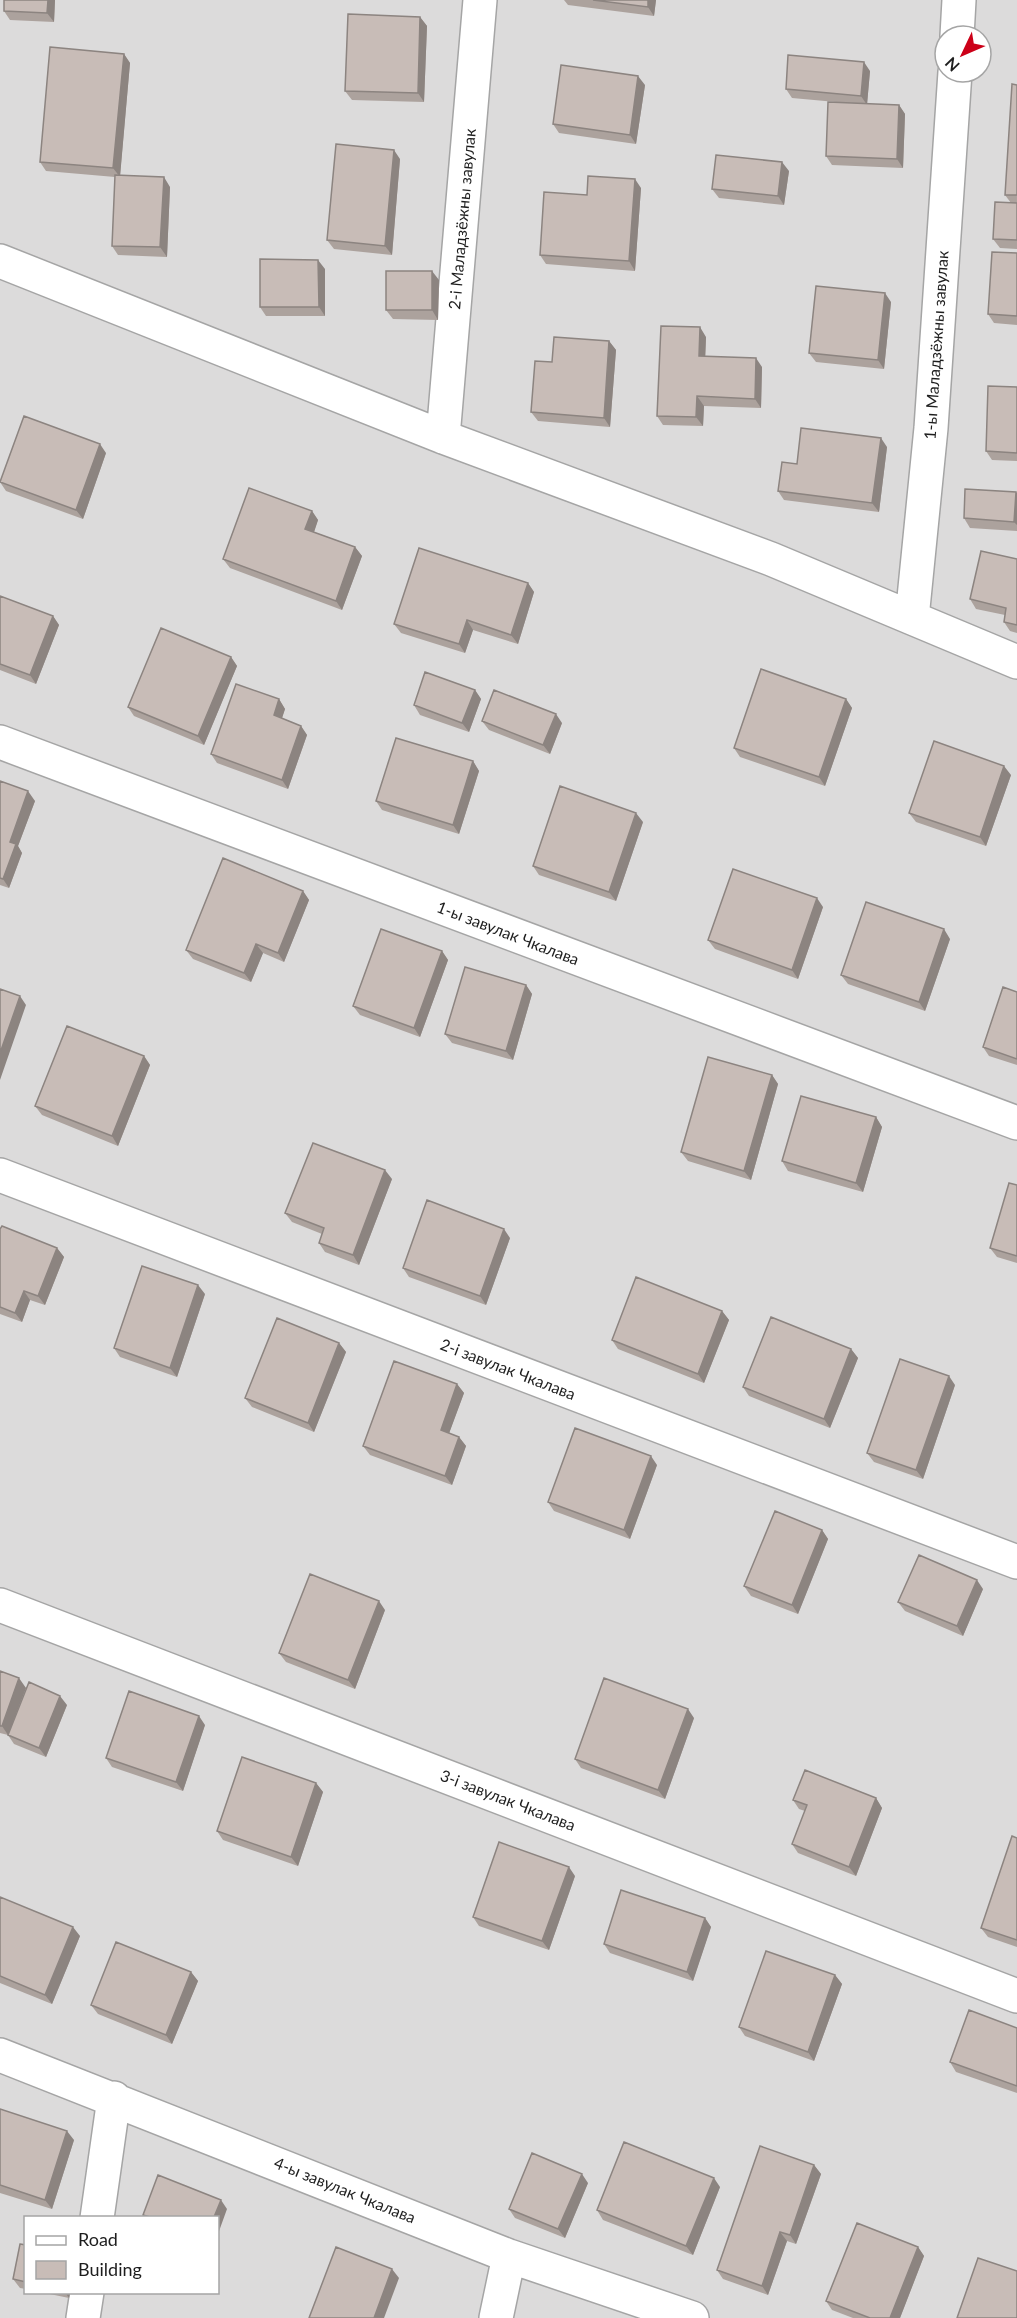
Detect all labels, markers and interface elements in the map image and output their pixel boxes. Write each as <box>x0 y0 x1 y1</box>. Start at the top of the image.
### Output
north arrow <box>933 24 993 84</box>
text: N <box>941 54 963 76</box>
street label: 2-і Маладзёжны завулак <box>444 127 479 310</box>
street label: 1-ы Маладзёжны завулак <box>919 249 952 440</box>
street label: 1-ы завулак Чкалава <box>434 897 582 968</box>
street label: 2-і завулак Чкалава <box>438 1334 578 1403</box>
street label: 3-і завулак Чкалава <box>438 1765 578 1834</box>
street label: 4-ы завулак Чкалава <box>272 2152 419 2227</box>
legend <box>24 2216 219 2294</box>
text: Road <box>78 2228 118 2250</box>
text: Building <box>78 2258 142 2280</box>

